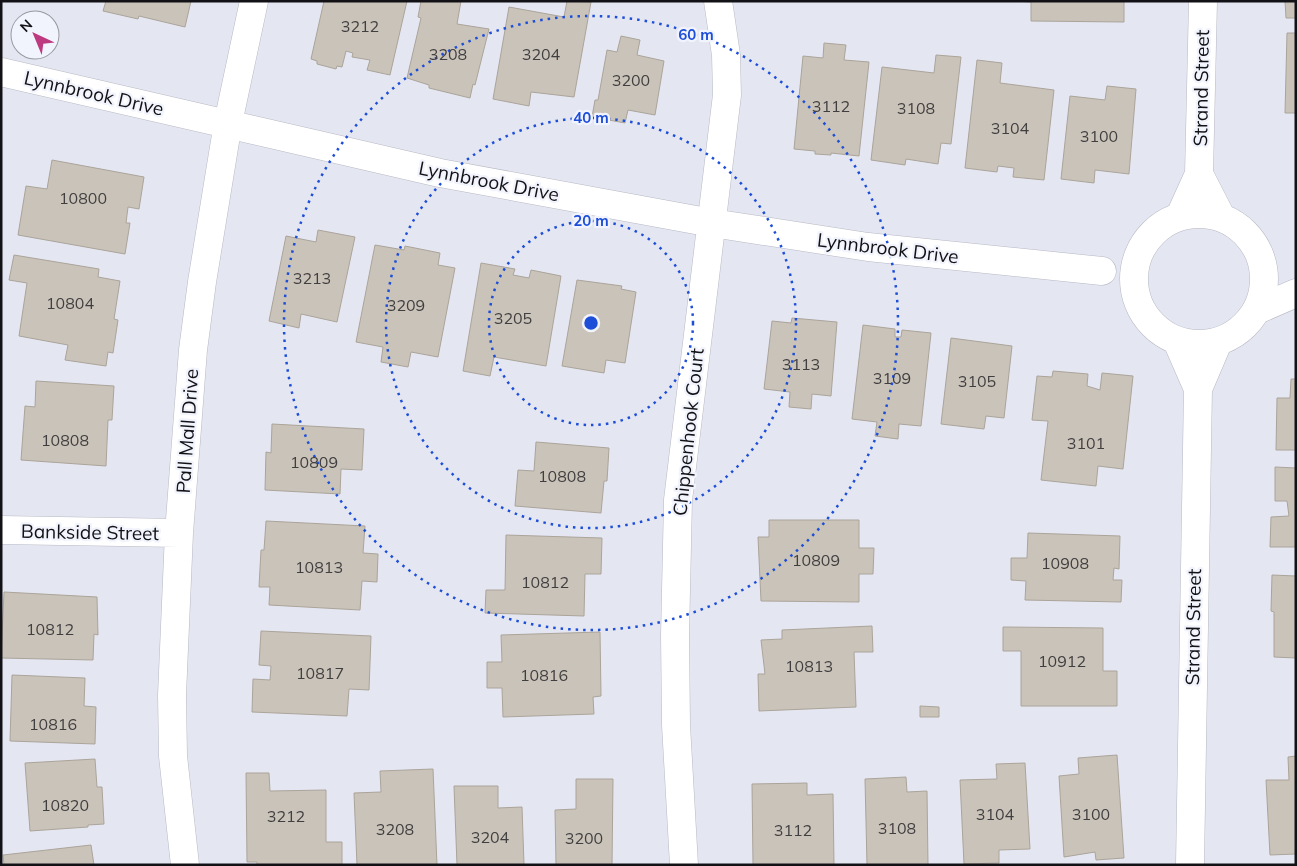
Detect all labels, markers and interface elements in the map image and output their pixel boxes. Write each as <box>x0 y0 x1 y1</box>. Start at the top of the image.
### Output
north arrow <box>10 10 60 60</box>
text: N <box>16 16 36 36</box>
house number: 3212 <box>341 16 379 36</box>
text: 60 m <box>678 25 714 44</box>
street label: Strand Street <box>1188 29 1214 147</box>
house number: 3208 <box>429 44 467 64</box>
house number: 3204 <box>522 44 561 64</box>
street label: Lynnbrook Drive <box>22 65 166 121</box>
house number: 3200 <box>612 70 650 90</box>
house number: 3112 <box>812 96 850 116</box>
house number: 3108 <box>897 98 935 118</box>
text: 40 m <box>573 108 609 127</box>
house number: 3104 <box>991 118 1030 138</box>
house number: 3100 <box>1080 126 1118 146</box>
street label: Lynnbrook Drive <box>417 156 561 206</box>
house number: 10800 <box>59 188 107 208</box>
text: 20 m <box>573 211 609 230</box>
street label: Lynnbrook Drive <box>816 227 960 269</box>
house number: 3213 <box>293 268 331 288</box>
house number: 10804 <box>46 293 94 313</box>
house number: 3209 <box>387 295 425 315</box>
house number: 3205 <box>494 308 532 328</box>
centre of rings <box>582 314 600 332</box>
street label: Chippenhook Court <box>667 347 709 517</box>
house number: 3113 <box>782 354 820 374</box>
street label: Pall Mall Drive <box>171 368 203 494</box>
house number: 3109 <box>873 368 911 388</box>
house number: 3105 <box>958 371 996 391</box>
house number: 10808 <box>41 430 89 450</box>
house number: 3101 <box>1067 433 1105 453</box>
house number: 10809 <box>290 452 338 472</box>
house number: 10808 <box>538 466 586 486</box>
street label: Bankside Street <box>21 519 160 545</box>
house number: 10809 <box>792 550 840 570</box>
house number: 10908 <box>1041 553 1089 573</box>
house number: 10813 <box>295 557 343 577</box>
street label: Strand Street <box>1180 568 1206 686</box>
house number: 10812 <box>521 572 569 592</box>
house number: 10812 <box>26 619 74 639</box>
house number: 10912 <box>1038 651 1086 671</box>
house number: 10813 <box>785 656 833 676</box>
house number: 10817 <box>296 663 344 683</box>
house number: 10816 <box>520 665 568 685</box>
house number: 10816 <box>29 714 77 734</box>
house number: 10820 <box>41 795 89 815</box>
house number: 3104 <box>976 804 1015 824</box>
house number: 3100 <box>1072 804 1110 824</box>
house number: 3212 <box>267 806 305 826</box>
house number: 3108 <box>878 818 916 838</box>
house number: 3208 <box>376 819 414 839</box>
house number: 3112 <box>774 820 812 840</box>
house number: 3204 <box>471 827 510 847</box>
house number: 3200 <box>565 828 603 848</box>

